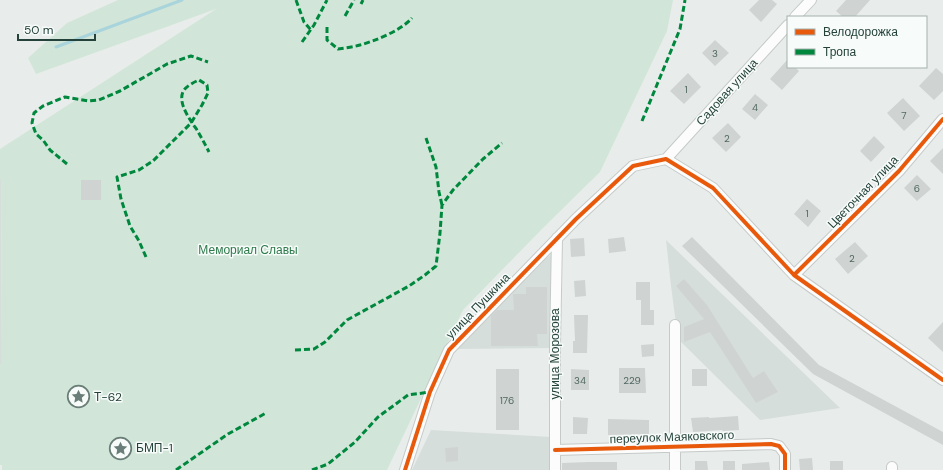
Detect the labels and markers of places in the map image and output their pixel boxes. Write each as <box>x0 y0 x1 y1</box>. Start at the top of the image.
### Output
place icon: Т-62 <box>66 384 92 410</box>
place label: Т-62 <box>94 389 122 405</box>
place icon: БМП-1 <box>108 435 134 461</box>
place label: БМП-1 <box>136 440 173 456</box>

